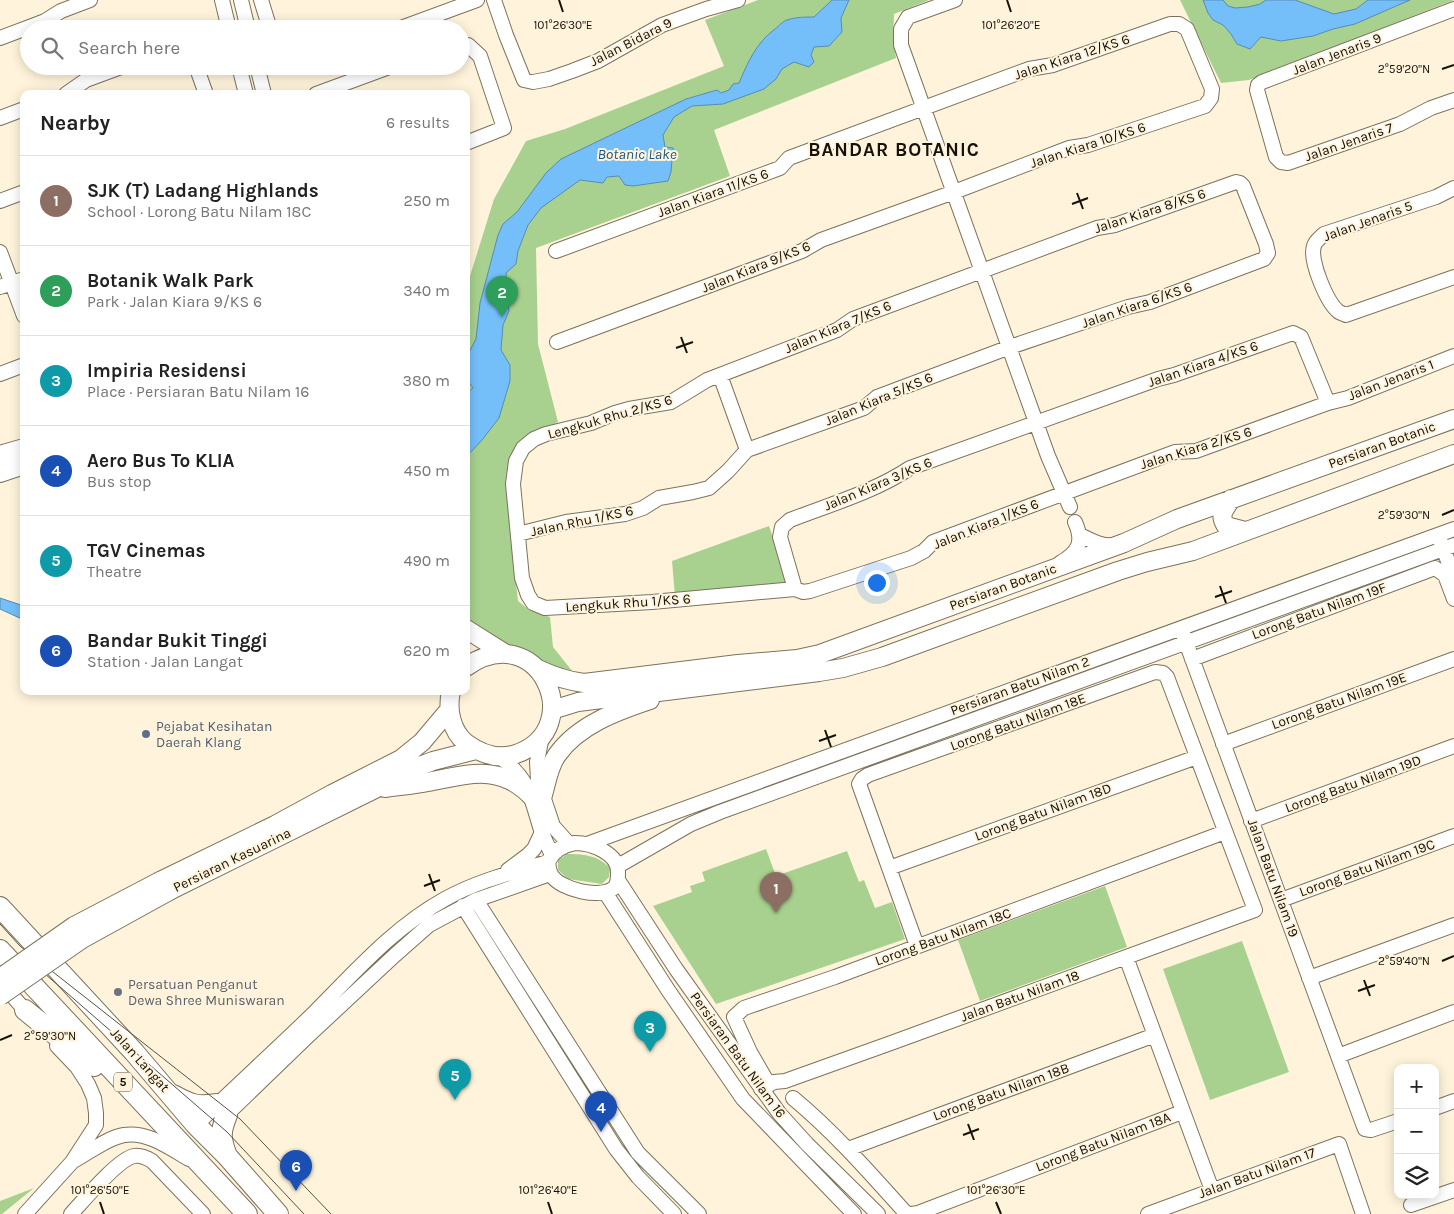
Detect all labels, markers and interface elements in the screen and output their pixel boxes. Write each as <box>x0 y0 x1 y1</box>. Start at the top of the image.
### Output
street label: Jalan Bidara 9 <box>587 14 675 70</box>
text: 101°26'30"E <box>533 18 593 32</box>
text: 101°26'20"E <box>981 18 1041 32</box>
search box <box>20 20 470 75</box>
street label: Jalan Jenaris 9 <box>1290 29 1384 79</box>
street label: Jalan Kiara 12/KS 6 <box>1012 30 1132 84</box>
icon: search <box>38 34 66 62</box>
text: Search here <box>78 37 180 59</box>
text: 2°59'20"N <box>1378 62 1430 76</box>
text: Nearby <box>40 111 110 135</box>
text: 6 results <box>386 113 450 132</box>
street label: Jalan Kiara 10/KS 6 <box>1028 118 1148 172</box>
street label: Jalan Jenaris 7 <box>1303 119 1396 165</box>
district label: BANDAR BOTANIC <box>808 139 980 161</box>
water label: Botanic Lake <box>597 145 677 163</box>
street label: Jalan Kiara 11/KS 6 <box>655 165 771 221</box>
text: SJK (T) Ladang Highlands <box>87 180 319 202</box>
street label: Jalan Kiara 8/KS 6 <box>1092 185 1208 237</box>
text: 1 <box>53 191 59 210</box>
text: 250 m <box>403 191 450 210</box>
street label: Jalan Jenaris 5 <box>1321 197 1415 245</box>
text: School · Lorong Batu Nilam 18C <box>87 202 311 221</box>
street label: Jalan Kiara 9/KS 6 <box>699 237 813 297</box>
text: Botanik Walk Park <box>87 270 254 292</box>
pin: 2 <box>486 276 518 317</box>
street label: Jalan Kiara 6/KS 6 <box>1080 278 1194 332</box>
text: 2 <box>51 281 61 300</box>
text: 340 m <box>403 281 450 300</box>
text: Park · Jalan Kiara 9/KS 6 <box>87 292 262 311</box>
street label: Jalan Kiara 7/KS 6 <box>782 297 894 357</box>
street label: Jalan Kiara 4/KS 6 <box>1146 337 1260 391</box>
street label: Jalan Jenaris 1 <box>1346 356 1436 404</box>
text: Impiria Residensi <box>87 360 247 382</box>
street label: Jalan Kiara 5/KS 6 <box>823 369 935 429</box>
text: 3 <box>51 371 61 390</box>
text: 380 m <box>402 371 450 390</box>
text: Place · Persiaran Batu Nilam 16 <box>87 382 309 401</box>
street label: Lengkuk Rhu 2/KS 6 <box>546 391 674 443</box>
street label: Persiaran Botanic <box>1326 418 1438 472</box>
street label: Jalan Kiara 2/KS 6 <box>1138 423 1254 473</box>
text: Aero Bus To KLIA <box>87 450 234 472</box>
street label: Jalan Kiara 3/KS 6 <box>821 454 935 514</box>
text: 4 <box>51 461 61 480</box>
text: 450 m <box>404 461 450 480</box>
text: Bus stop <box>87 472 151 491</box>
street label: Jalan Kiara 1/KS 6 <box>931 495 1041 553</box>
street label: Jalan Rhu 1/KS 6 <box>529 502 635 540</box>
text: 2°59'30"N <box>1378 508 1430 522</box>
text: TGV Cinemas <box>87 540 206 562</box>
text: 5 <box>51 551 61 570</box>
text: 490 m <box>404 551 450 570</box>
street label: Persiaran Botanic <box>947 560 1059 614</box>
text: Theatre <box>87 562 142 581</box>
your location <box>864 570 890 596</box>
street label: Lorong Batu Nilam 19F <box>1249 579 1389 643</box>
street label: Lengkuk Rhu 1/KS 6 <box>565 590 691 616</box>
text: Bandar Bukit Tinggi <box>87 630 268 652</box>
text: 6 <box>51 641 61 660</box>
text: 620 m <box>403 641 450 660</box>
text: Station · Jalan Langat <box>87 652 243 671</box>
street label: Persiaran Batu Nilam 2 <box>948 653 1092 719</box>
street label: Lorong Batu Nilam 19E <box>1269 669 1409 733</box>
street label: Lorong Batu Nilam 18E <box>948 690 1088 754</box>
place label: Pejabat Kesihatan Daerah Klang <box>156 718 272 751</box>
marker: Pejabat Kesihatan Daerah Klang <box>140 728 152 740</box>
street label: Lorong Batu Nilam 19D <box>1283 751 1423 817</box>
street label: Lorong Batu Nilam 18D <box>972 779 1114 845</box>
street label: Jalan Batu Nilam 19 <box>1244 816 1302 940</box>
street label: Persiaran Kasuarina <box>170 824 294 896</box>
street label: Lorong Batu Nilam 19C <box>1297 836 1437 900</box>
pin: 1 <box>760 872 792 913</box>
street label: Lorong Batu Nilam 18C <box>873 904 1013 970</box>
text: 2°59'40"N <box>1378 954 1430 968</box>
street label: Jalan Batu Nilam 18 <box>958 967 1082 1025</box>
place label: Persatuan Penganut Dewa Shree Muniswaran <box>128 976 285 1009</box>
marker: Persatuan Penganut Dewa Shree Muniswaran <box>112 986 124 998</box>
street label: Persiaran Batu Nilam 16 <box>687 989 789 1121</box>
pin: 3 <box>634 1011 666 1052</box>
street label: Jalan Langat <box>107 1024 173 1096</box>
text: 2°59'30"N <box>24 1029 76 1043</box>
pin: 5 <box>439 1059 471 1100</box>
street label: Lorong Batu Nilam 18B <box>931 1059 1071 1125</box>
map controls <box>1394 1064 1439 1199</box>
button: + <box>1394 1064 1439 1109</box>
road number: 5 <box>114 1072 132 1092</box>
pin: 4 <box>585 1091 617 1132</box>
street label: Lorong Batu Nilam 18A <box>1033 1108 1173 1176</box>
button: − <box>1394 1109 1439 1154</box>
street label: Jalan Batu Nilam 17 <box>1196 1144 1318 1202</box>
pin: 6 <box>280 1150 312 1191</box>
button: layers <box>1394 1154 1439 1199</box>
text: 101°26'50"E <box>71 1183 129 1197</box>
text: 101°26'40"E <box>519 1183 577 1197</box>
text: 101°26'30"E <box>966 1183 1026 1197</box>

